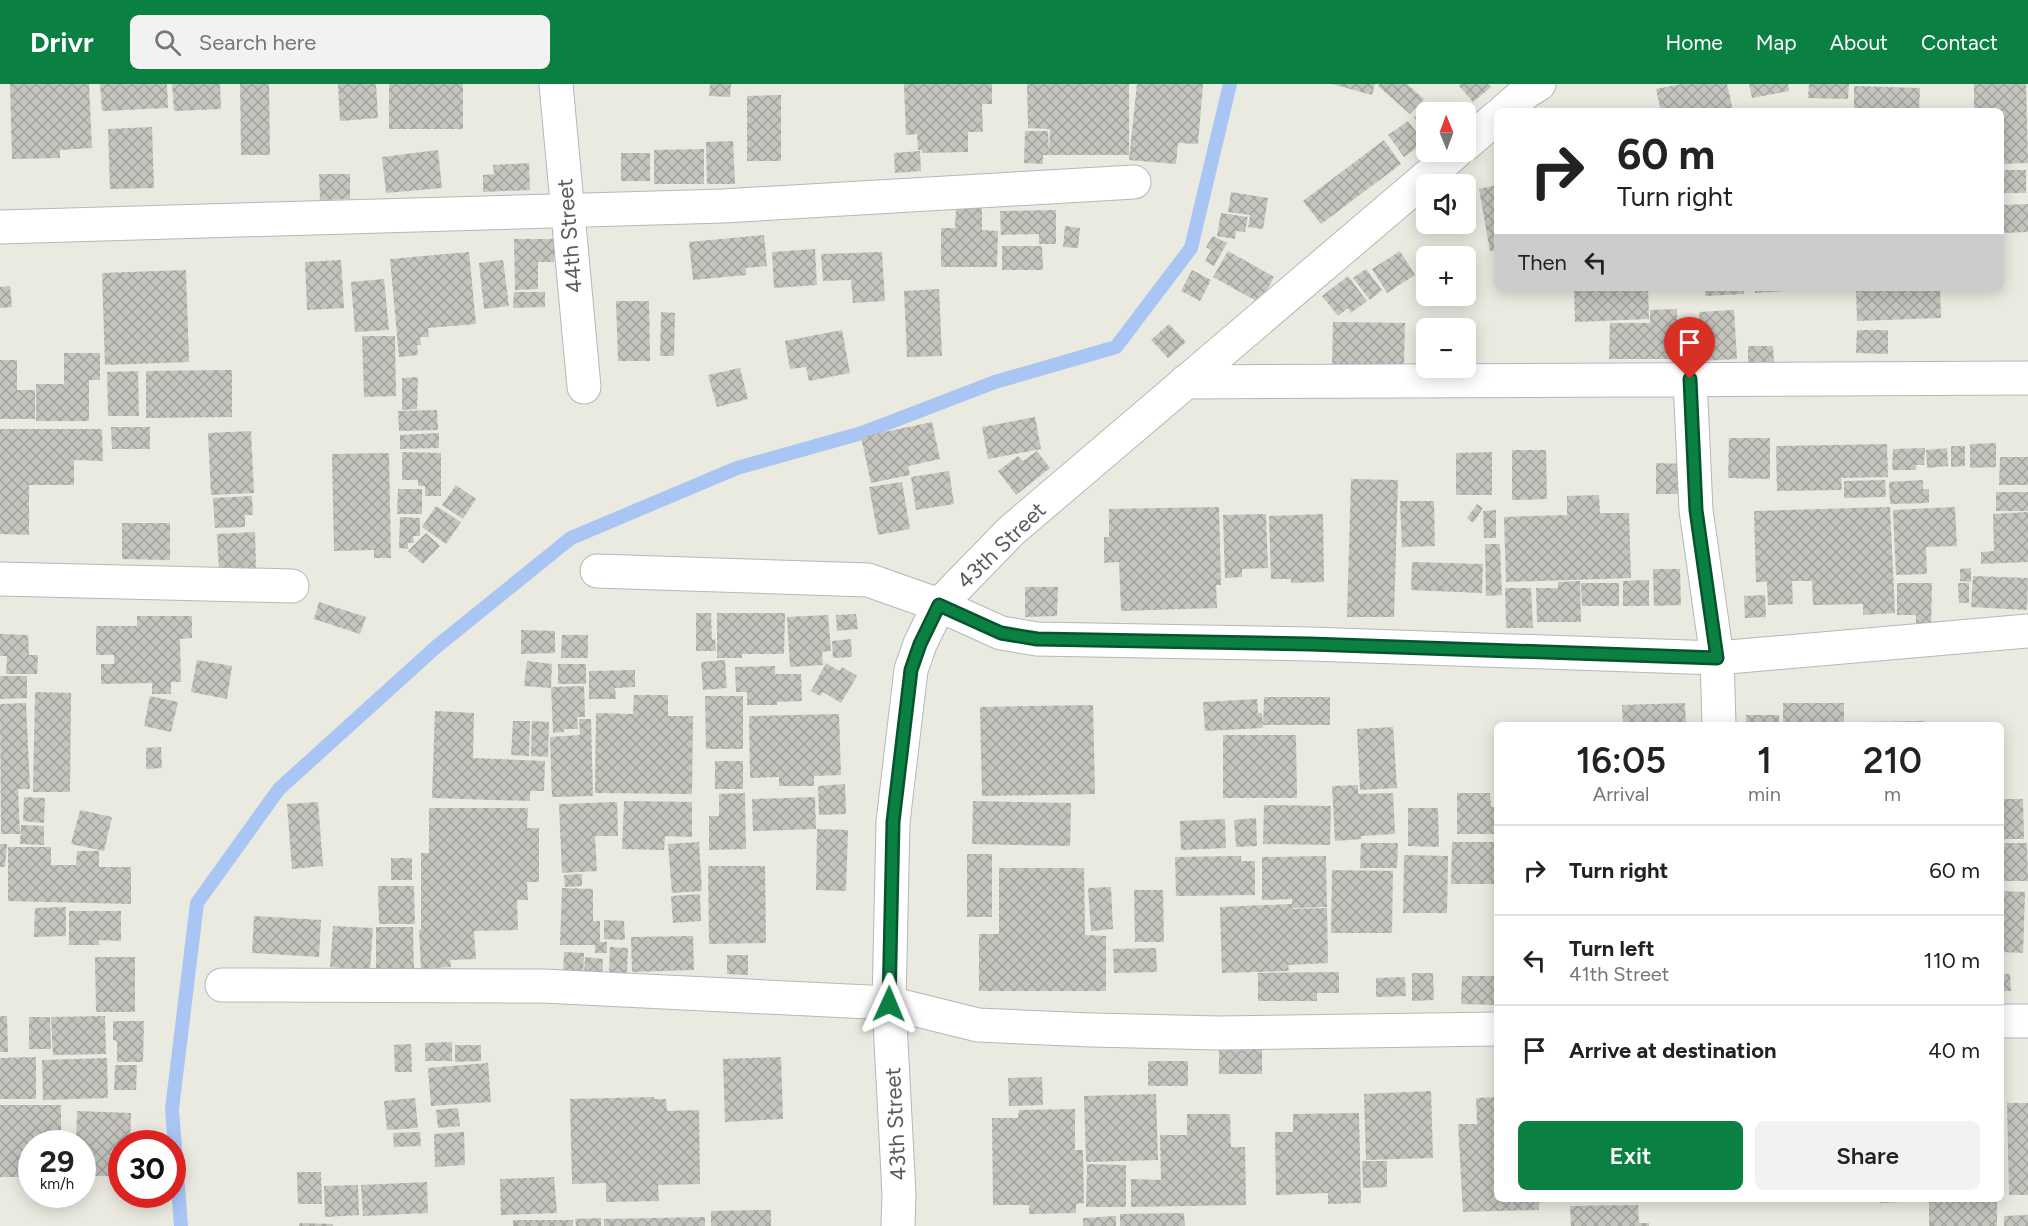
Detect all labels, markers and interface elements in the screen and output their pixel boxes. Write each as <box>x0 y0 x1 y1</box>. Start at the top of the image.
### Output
search box <box>130 15 550 69</box>
text: Drivr <box>30 25 94 59</box>
icon: search <box>151 26 184 59</box>
text: Search here <box>199 29 316 56</box>
text: Home <box>1666 30 1723 55</box>
text: Map <box>1756 30 1797 55</box>
text: About <box>1830 30 1888 55</box>
text: Contact <box>1921 30 1998 55</box>
north arrow <box>1416 102 1476 162</box>
map controls <box>1416 102 1476 378</box>
text: 60 m <box>1617 129 1715 180</box>
icon: right <box>1518 132 1596 210</box>
button: sound <box>1416 174 1476 234</box>
street label: 44th Street <box>551 178 588 294</box>
text: Turn right <box>1617 180 1733 213</box>
button: + <box>1416 246 1476 306</box>
icon: left <box>1579 246 1612 279</box>
text: Then <box>1518 249 1567 276</box>
pin <box>1664 317 1715 379</box>
button: − <box>1416 318 1476 378</box>
icon: arrive <box>1673 326 1706 359</box>
street label: 43th Street <box>951 496 1051 594</box>
text: 16:05 <box>1576 739 1666 782</box>
text: 1 <box>1757 739 1772 782</box>
text: 210 <box>1863 739 1922 782</box>
text: Arrival <box>1593 782 1649 806</box>
text: min <box>1748 782 1781 806</box>
text: m <box>1884 782 1901 806</box>
icon: right <box>1518 854 1551 887</box>
text: Turn right <box>1569 857 1668 884</box>
text: 60 m <box>1929 857 1980 884</box>
text: Turn left <box>1569 935 1655 962</box>
icon: left <box>1518 944 1551 977</box>
text: 110 m <box>1924 947 1980 974</box>
text: 41th Street <box>1569 962 1669 986</box>
position arrow <box>857 972 921 1036</box>
icon: arrive <box>1518 1034 1551 1067</box>
text: Arrive at destination <box>1569 1037 1777 1064</box>
text: 40 m <box>1928 1037 1980 1064</box>
street label: 43th Street <box>879 1067 912 1181</box>
button: Exit <box>1518 1121 1743 1190</box>
button: Share <box>1755 1121 1980 1190</box>
speed limit sign: 30 <box>108 1130 186 1208</box>
text: 29 <box>40 1143 74 1180</box>
text: km/h <box>40 1175 74 1193</box>

